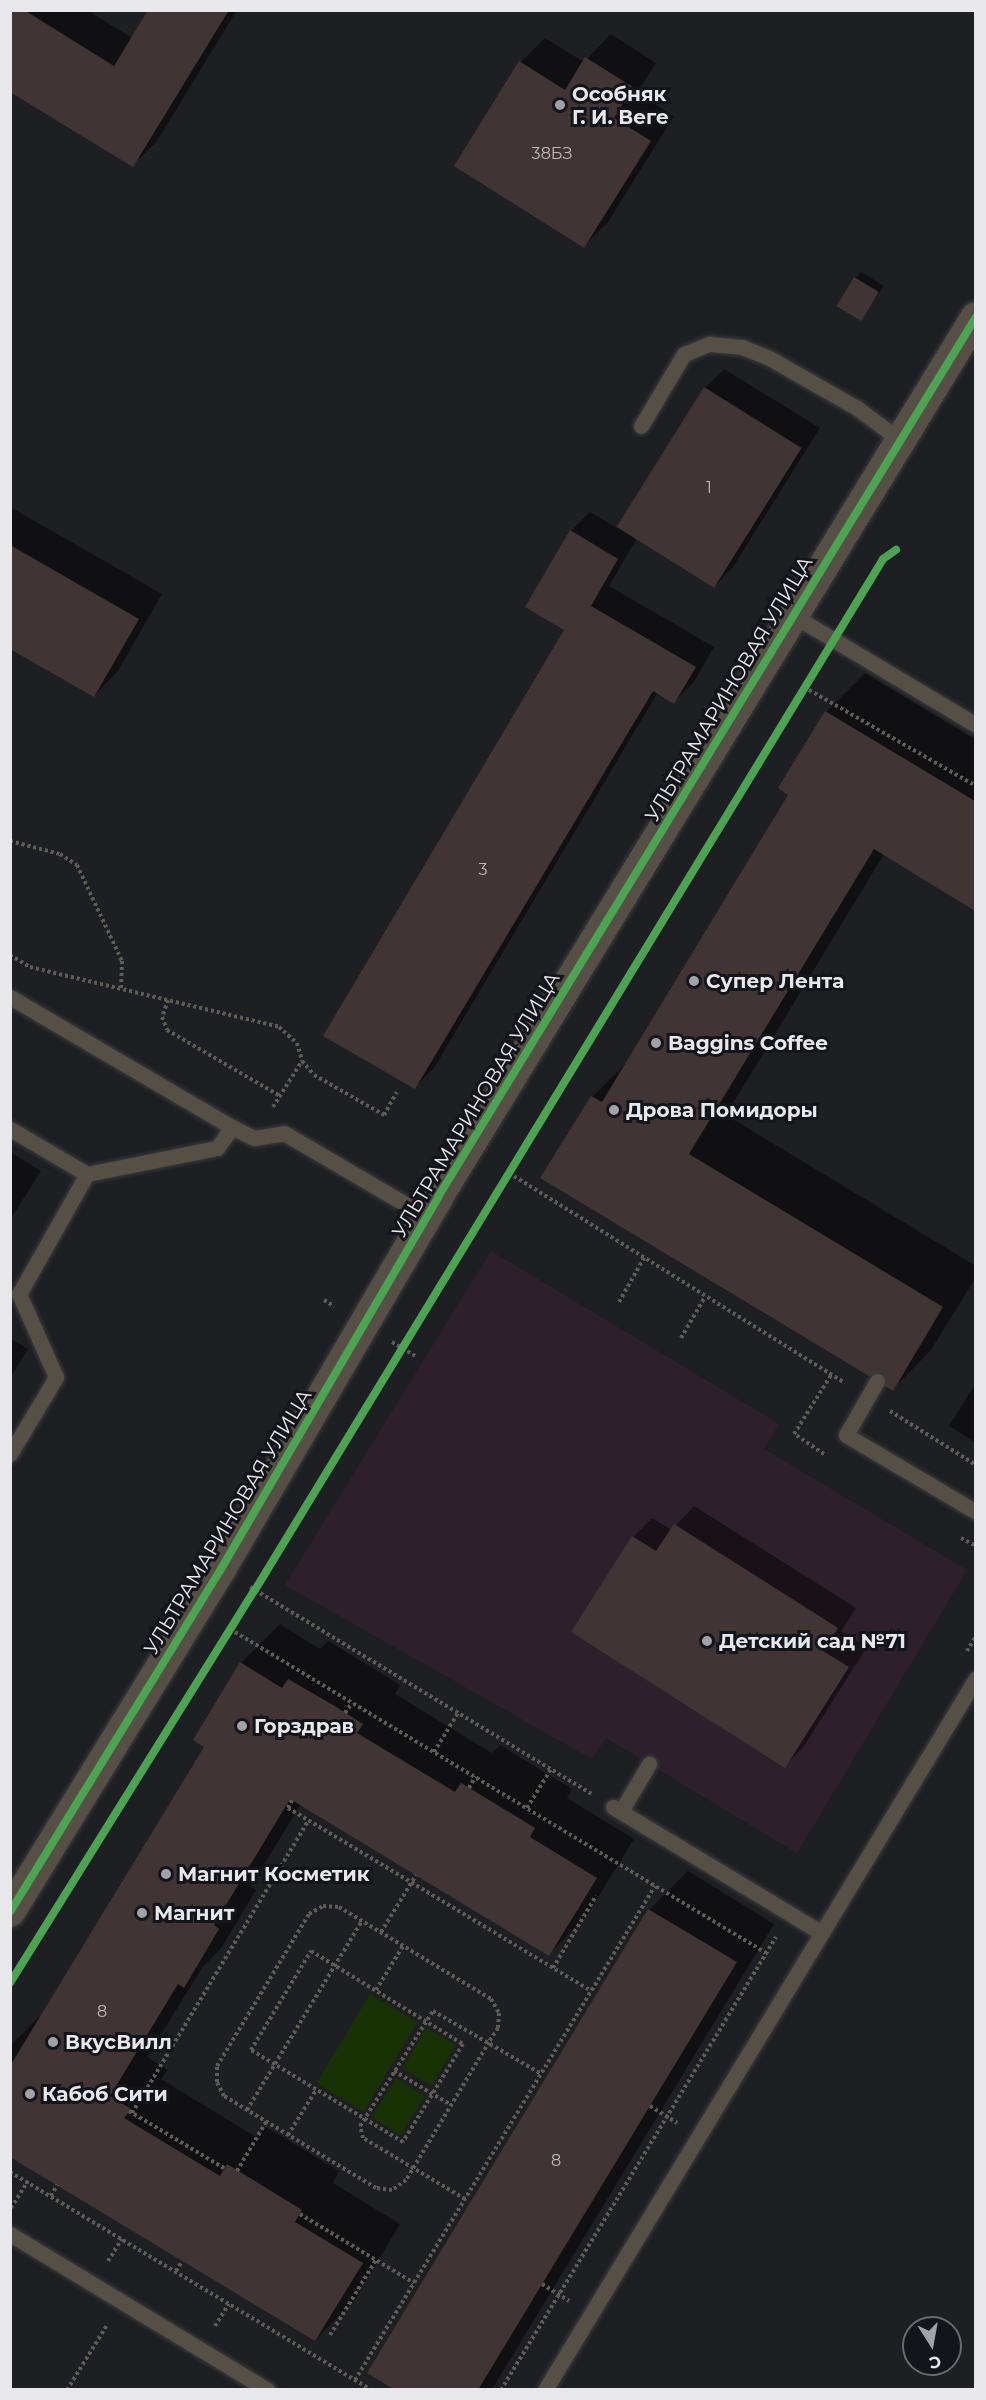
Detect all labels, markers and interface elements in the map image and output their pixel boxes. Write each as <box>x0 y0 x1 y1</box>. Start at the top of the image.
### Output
place label: Особняк Г. И. Веге <box>572 82 669 129</box>
marker: Особняк Г. И. Веге <box>553 98 567 112</box>
house number: 38БЗ <box>532 144 572 164</box>
house number: 1 <box>706 478 712 498</box>
street label: УЛЬТРАМАРИНОВАЯ УЛИЦА <box>640 552 818 826</box>
house number: 3 <box>478 860 488 880</box>
street label: УЛЬТРАМАРИНОВАЯ УЛИЦА <box>387 968 565 1242</box>
place label: Супер Лента <box>706 969 844 993</box>
marker: Супер Лента <box>687 974 701 988</box>
place label: Baggins Coffee <box>668 1031 828 1055</box>
marker: Baggins Coffee <box>649 1036 663 1050</box>
place label: Дрова Помидоры <box>626 1098 818 1122</box>
marker: Дрова Помидоры <box>607 1103 621 1117</box>
street label: УЛЬТРАМАРИНОВАЯ УЛИЦА <box>139 1385 317 1659</box>
place label: Детский сад №71 <box>719 1629 906 1653</box>
marker: Детский сад №71 <box>700 1634 714 1648</box>
place label: Горздрав <box>254 1714 354 1738</box>
marker: Горздрав <box>235 1719 249 1733</box>
place label: Магнит Косметик <box>178 1862 370 1886</box>
marker: Магнит Косметик <box>159 1867 173 1881</box>
place label: Магнит <box>154 1901 234 1925</box>
marker: Магнит <box>135 1906 149 1920</box>
house number: 8 <box>97 2002 107 2022</box>
place label: ВкусВилл <box>65 2030 172 2054</box>
marker: ВкусВилл <box>46 2035 60 2049</box>
place label: Кабоб Сити <box>42 2082 168 2106</box>
marker: Кабоб Сити <box>23 2087 37 2101</box>
house number: 8 <box>551 2151 561 2171</box>
north arrow <box>902 2316 962 2376</box>
text: С <box>928 2352 943 2373</box>

